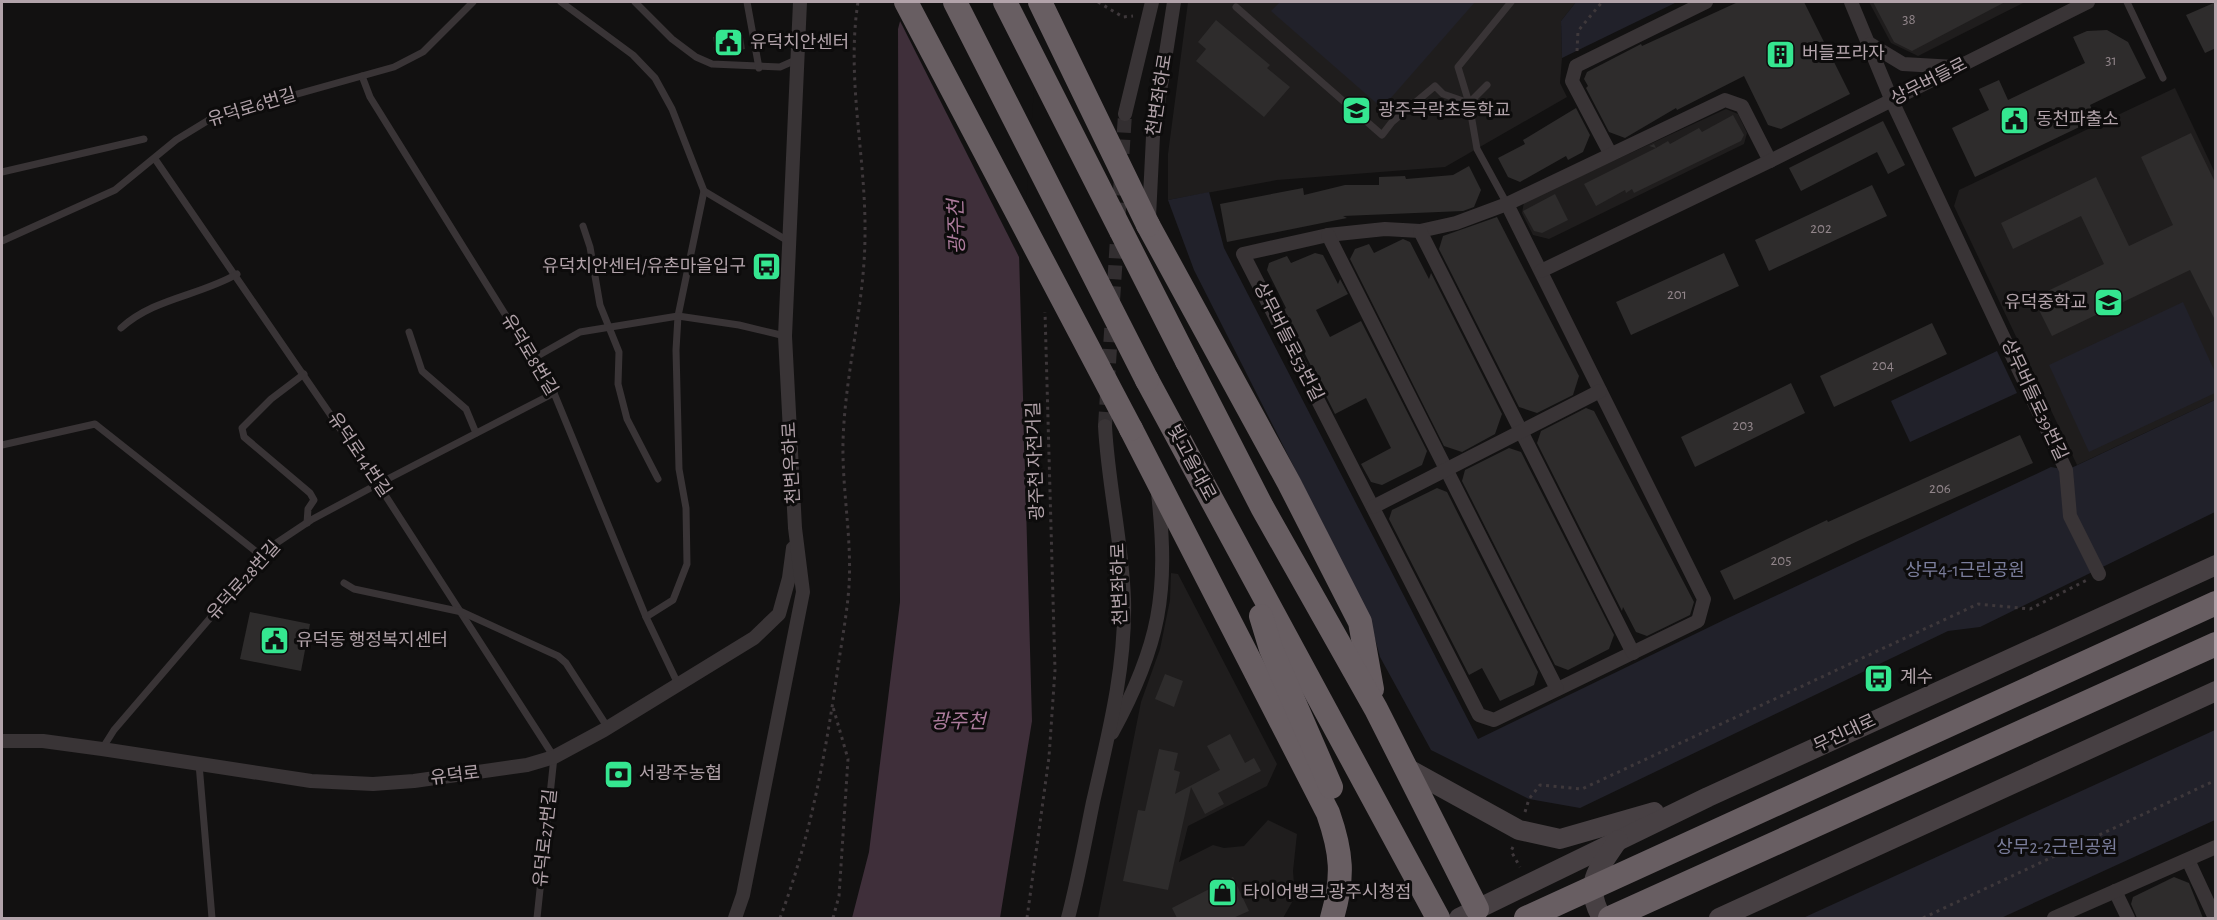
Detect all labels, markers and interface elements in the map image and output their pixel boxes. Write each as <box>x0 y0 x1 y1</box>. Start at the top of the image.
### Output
house number: 38 <box>1902 12 1916 27</box>
public building icon: 유덕치안센터 <box>713 27 745 59</box>
place label: 유덕치안센터 <box>750 32 849 52</box>
building icon: 버들프라자 <box>1765 38 1797 70</box>
place label: 버들프라자 <box>1802 44 1885 63</box>
street label: 천변좌하로 <box>1144 53 1175 137</box>
street label: 상무버들로 <box>1887 53 1970 109</box>
house number: 31 <box>2105 53 2117 68</box>
street label: 유덕로6번길 <box>205 84 298 130</box>
school or university icon: 광주극락초등학교 <box>1341 95 1373 127</box>
place label: 광주극락초등학교 <box>1378 101 1510 120</box>
public building icon: 동천파출소 <box>1999 104 2031 136</box>
place label: 동천파출소 <box>2036 110 2119 129</box>
water label: 광주천 <box>945 196 968 255</box>
house number: 202 <box>1810 221 1832 236</box>
bus stop icon: 유덕치안센터/유촌마을입구 <box>751 251 783 283</box>
place label: 유덕치안센터/유촌마을입구 <box>542 256 746 276</box>
street label: 상무버들로53번길 <box>1250 279 1328 404</box>
house number: 201 <box>1667 287 1687 302</box>
school or university icon: 유덕중학교 <box>2092 287 2124 319</box>
place label: 유덕중학교 <box>2004 292 2087 312</box>
street label: 유덕로8번길 <box>498 310 562 399</box>
street label: 상무버들로39번길 <box>1998 336 2072 464</box>
house number: 204 <box>1872 358 1894 373</box>
street label: 광주천 자전거길 <box>1024 401 1047 521</box>
street label: 유덕로14번길 <box>324 408 395 501</box>
house number: 203 <box>1733 418 1753 433</box>
street label: 천변우하로 <box>780 421 803 505</box>
street label: 빛고을대로 <box>1164 422 1219 504</box>
house number: 206 <box>1929 481 1951 496</box>
street label: 유덕로28번길 <box>203 537 284 624</box>
street label: 천변좌하로 <box>1109 542 1130 626</box>
house number: 205 <box>1770 553 1792 568</box>
park label: 상무4-1근린공원 <box>1905 560 2025 580</box>
public building icon: 유덕동 행정복지센터 <box>259 625 291 657</box>
place label: 유덕동 행정복지센터 <box>296 630 448 650</box>
bus stop icon: 계수 <box>1863 662 1895 694</box>
place label: 계수 <box>1900 667 1933 687</box>
water label: 광주천 <box>930 711 988 732</box>
street label: 무진대로 <box>1811 711 1879 756</box>
bank icon: 서광주농협 <box>602 758 634 790</box>
street label: 유덕로 <box>429 762 481 788</box>
place label: 서광주농협 <box>639 764 722 783</box>
street label: 유덕로27번길 <box>530 788 560 888</box>
park label: 상무2-2근린공원 <box>1996 837 2118 857</box>
shop icon: 타이어뱅크 광주시청점 <box>1206 877 1238 909</box>
place label: 타이어뱅크 광주시청점 <box>1243 882 1412 902</box>

